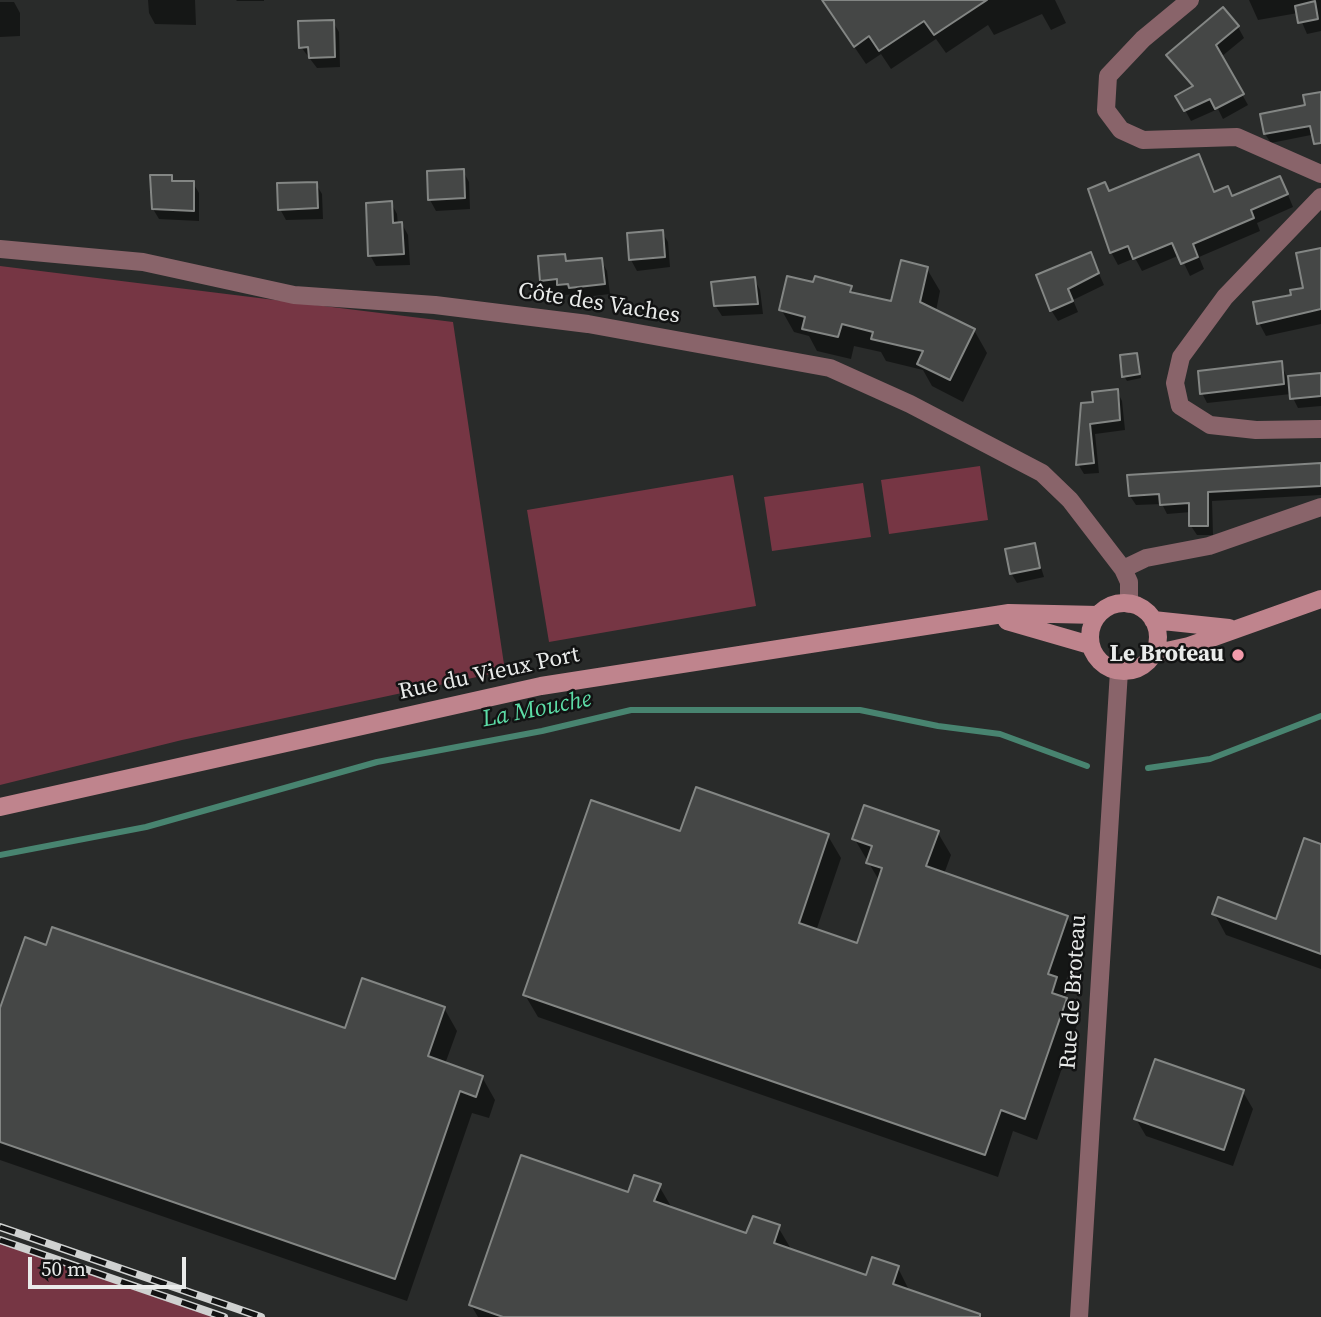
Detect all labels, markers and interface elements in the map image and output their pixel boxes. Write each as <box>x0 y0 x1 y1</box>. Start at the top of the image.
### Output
street label: Côte des Vaches <box>516 278 682 330</box>
street label: Rue du Vieux Port <box>396 641 582 707</box>
place label: Le Broteau <box>1110 641 1224 669</box>
marker: Le Broteau <box>1230 647 1246 663</box>
water label: La Mouche <box>480 685 594 735</box>
street label: Rue de Broteau <box>1055 913 1093 1071</box>
scale bar <box>32 1244 189 1288</box>
text: 50 m <box>41 1254 86 1283</box>

